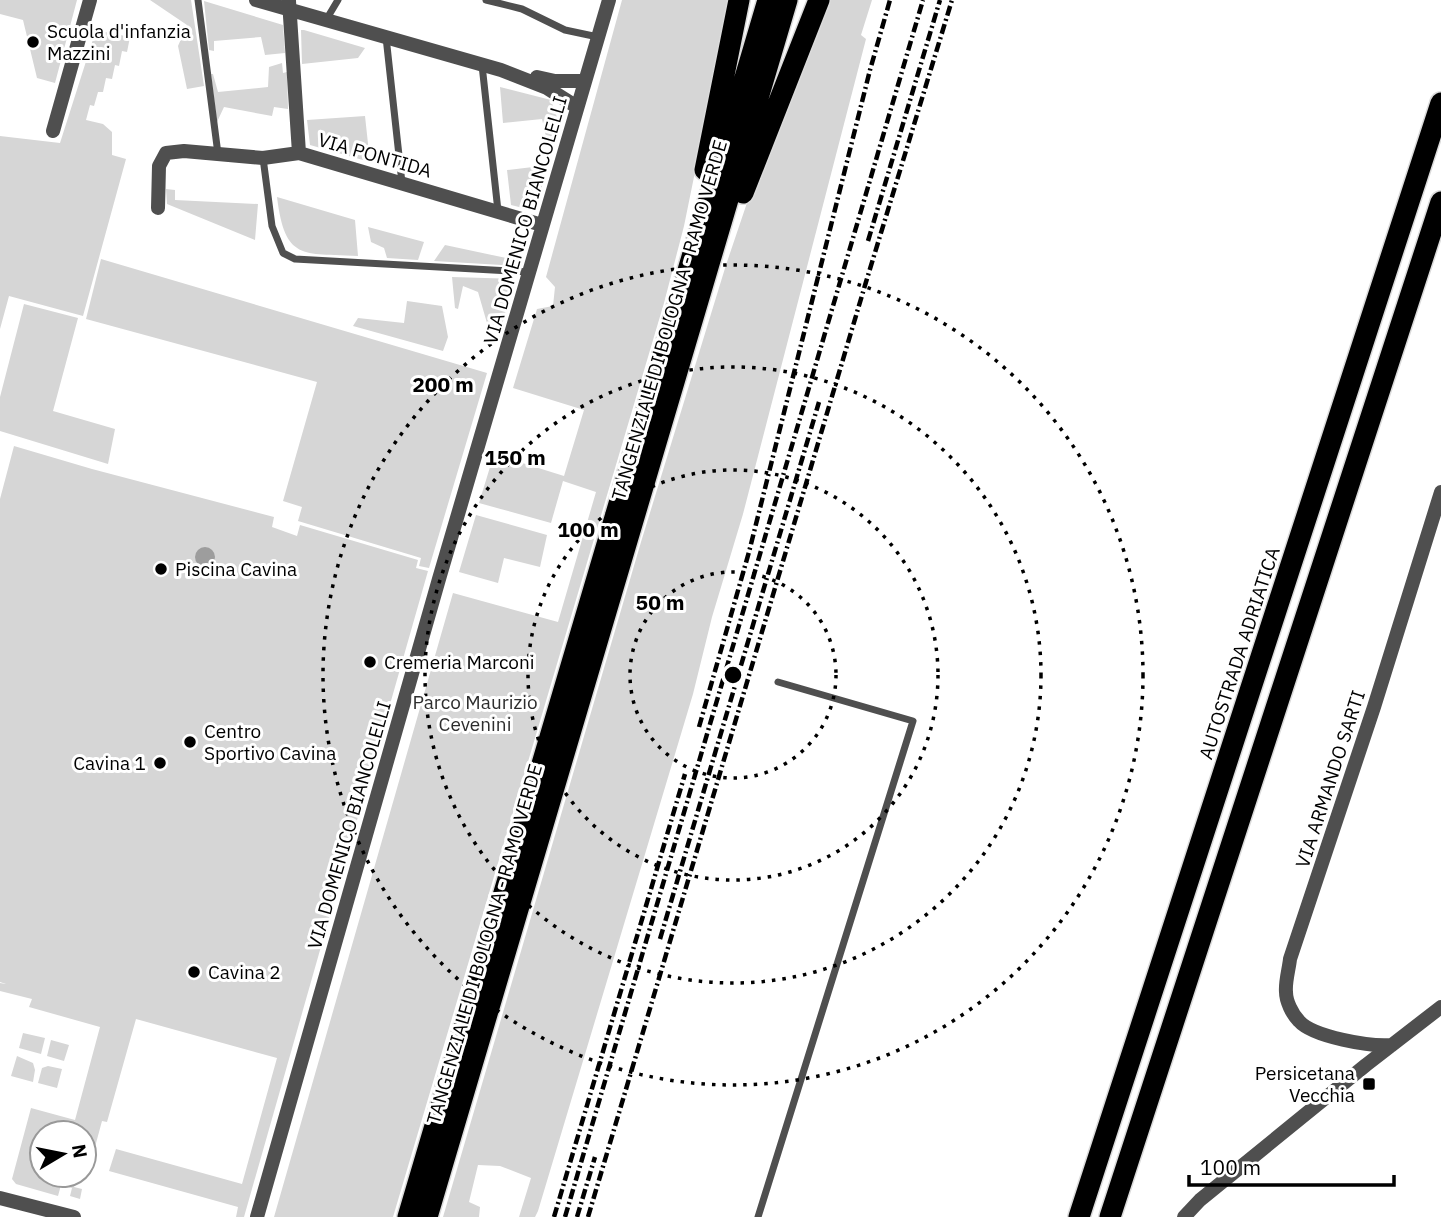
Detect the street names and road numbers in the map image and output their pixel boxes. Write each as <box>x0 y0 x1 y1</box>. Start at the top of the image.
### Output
street label: VIA DOMENICO BIANCOLELLI <box>478 93 572 347</box>
street label: VIA PONTIDA <box>315 127 435 183</box>
street label: TANGENZIALE DI BOLOGNA - RAMO VERDE <box>606 137 732 503</box>
street label: AUTOSTRADA ADRIATICA <box>1193 544 1285 762</box>
street label: VIA ARMANDO SARTI <box>1290 687 1370 871</box>
street label: VIA DOMENICO BIANCOLELLI <box>302 698 396 952</box>
street label: TANGENZIALE DI BOLOGNA - RAMO VERDE <box>421 761 547 1127</box>

